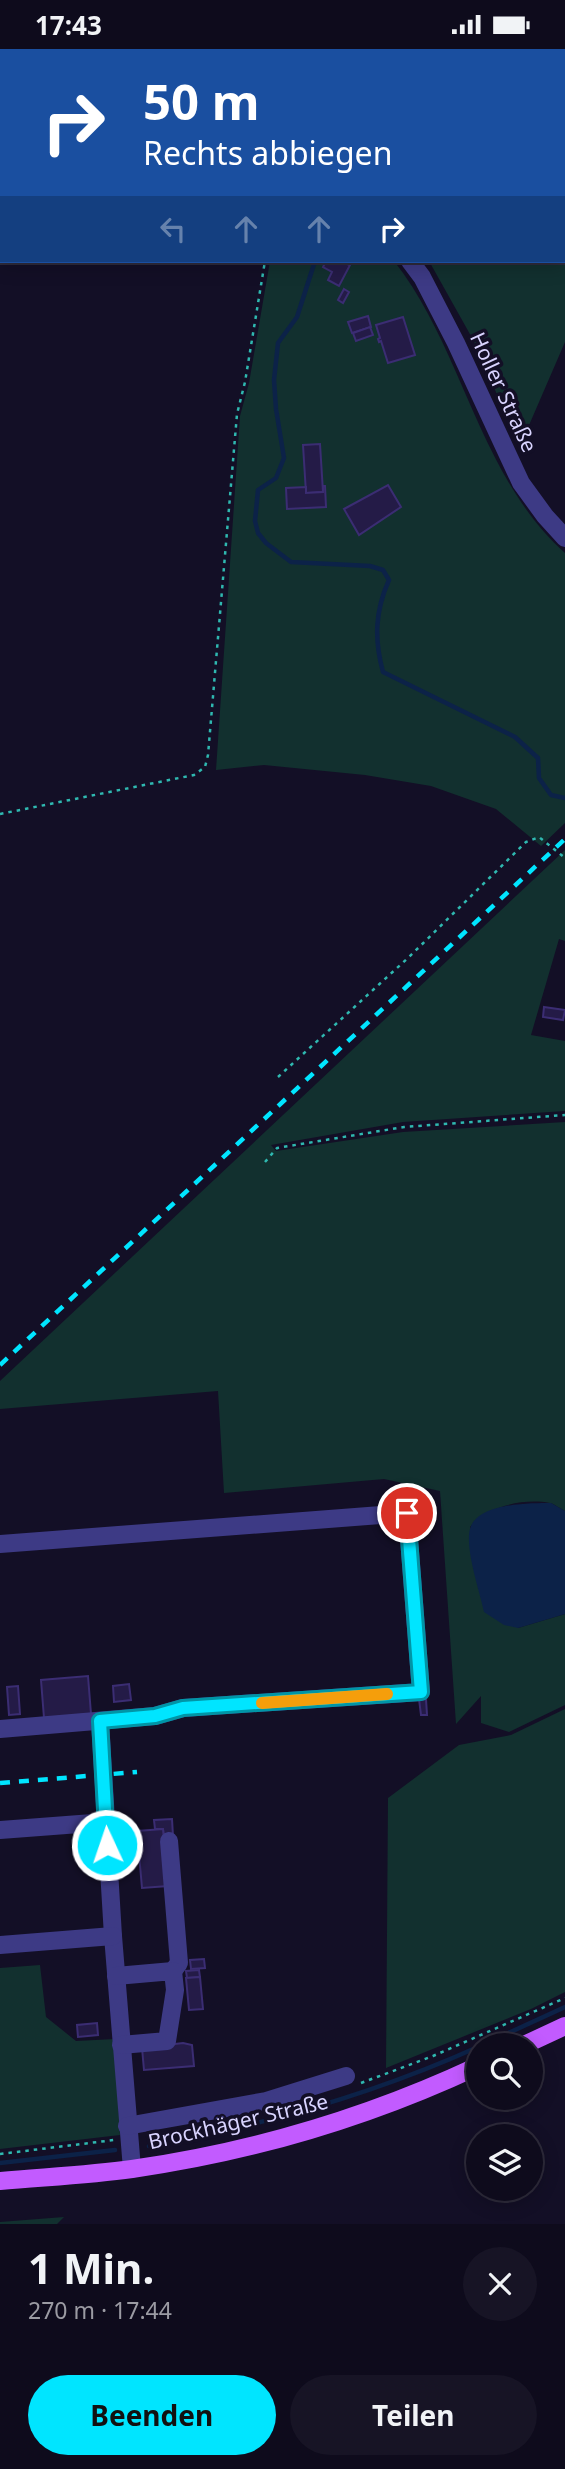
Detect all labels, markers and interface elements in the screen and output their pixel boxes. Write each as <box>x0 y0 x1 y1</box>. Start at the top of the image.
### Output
text: 17:43 <box>35 7 102 43</box>
text: 50 m <box>143 68 260 134</box>
icon: right <box>28 77 119 168</box>
text: Rechts abbiegen <box>143 131 392 174</box>
icon: left <box>154 210 192 248</box>
icon: ahead <box>227 210 265 248</box>
icon: ahead <box>300 210 338 248</box>
icon: right <box>373 210 411 248</box>
street label: Holler Straße <box>464 327 544 457</box>
pin <box>377 1483 437 1543</box>
icon: arrive <box>388 1494 426 1532</box>
position arrow <box>70 1808 144 1882</box>
map controls <box>466 2033 543 2201</box>
button: search <box>466 2033 543 2110</box>
street label: Brockhäger Straße <box>145 2087 331 2155</box>
button: layers <box>466 2124 543 2201</box>
text: 1 Min. <box>28 2239 154 2296</box>
button: close <box>463 2247 537 2321</box>
text: 270 m · 17:44 <box>28 2294 172 2326</box>
button: Beenden <box>28 2375 276 2455</box>
button: Teilen <box>290 2375 537 2455</box>

